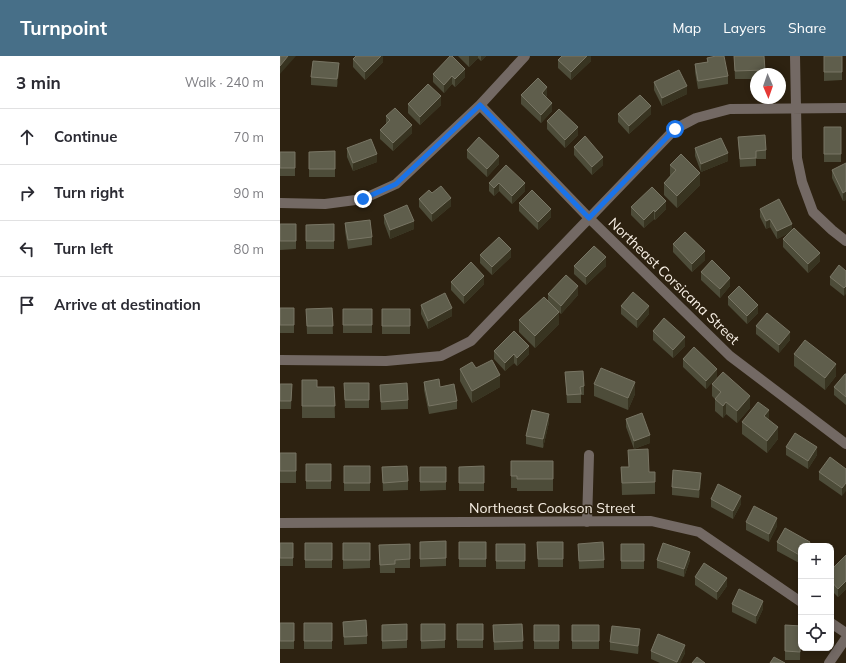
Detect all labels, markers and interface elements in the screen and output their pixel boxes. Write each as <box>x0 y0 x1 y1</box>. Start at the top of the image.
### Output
text: Turnpoint <box>20 16 107 40</box>
text: Map <box>672 19 701 37</box>
text: Layers <box>723 19 766 37</box>
text: Share <box>788 19 826 37</box>
north arrow <box>750 68 786 104</box>
text: 3 min <box>16 72 61 93</box>
text: Walk · 240 m <box>185 74 264 90</box>
route start <box>666 120 684 138</box>
icon: ahead <box>16 126 38 148</box>
text: Continue <box>54 127 117 146</box>
text: 70 m <box>234 129 264 145</box>
icon: right <box>16 182 38 204</box>
text: Turn right <box>54 183 124 202</box>
text: 90 m <box>234 185 264 201</box>
route end <box>354 190 372 208</box>
street label: Northeast Corsicana Street <box>605 214 743 348</box>
icon: left <box>16 238 38 260</box>
text: Turn left <box>54 239 113 258</box>
text: 80 m <box>234 241 264 257</box>
icon: arrive <box>16 294 38 316</box>
text: Arrive at destination <box>54 295 201 314</box>
street label: Northeast Cookson Street <box>469 499 635 517</box>
map controls <box>798 543 834 651</box>
button: + <box>798 543 834 579</box>
button: − <box>798 579 834 615</box>
button: locate <box>798 615 834 651</box>

